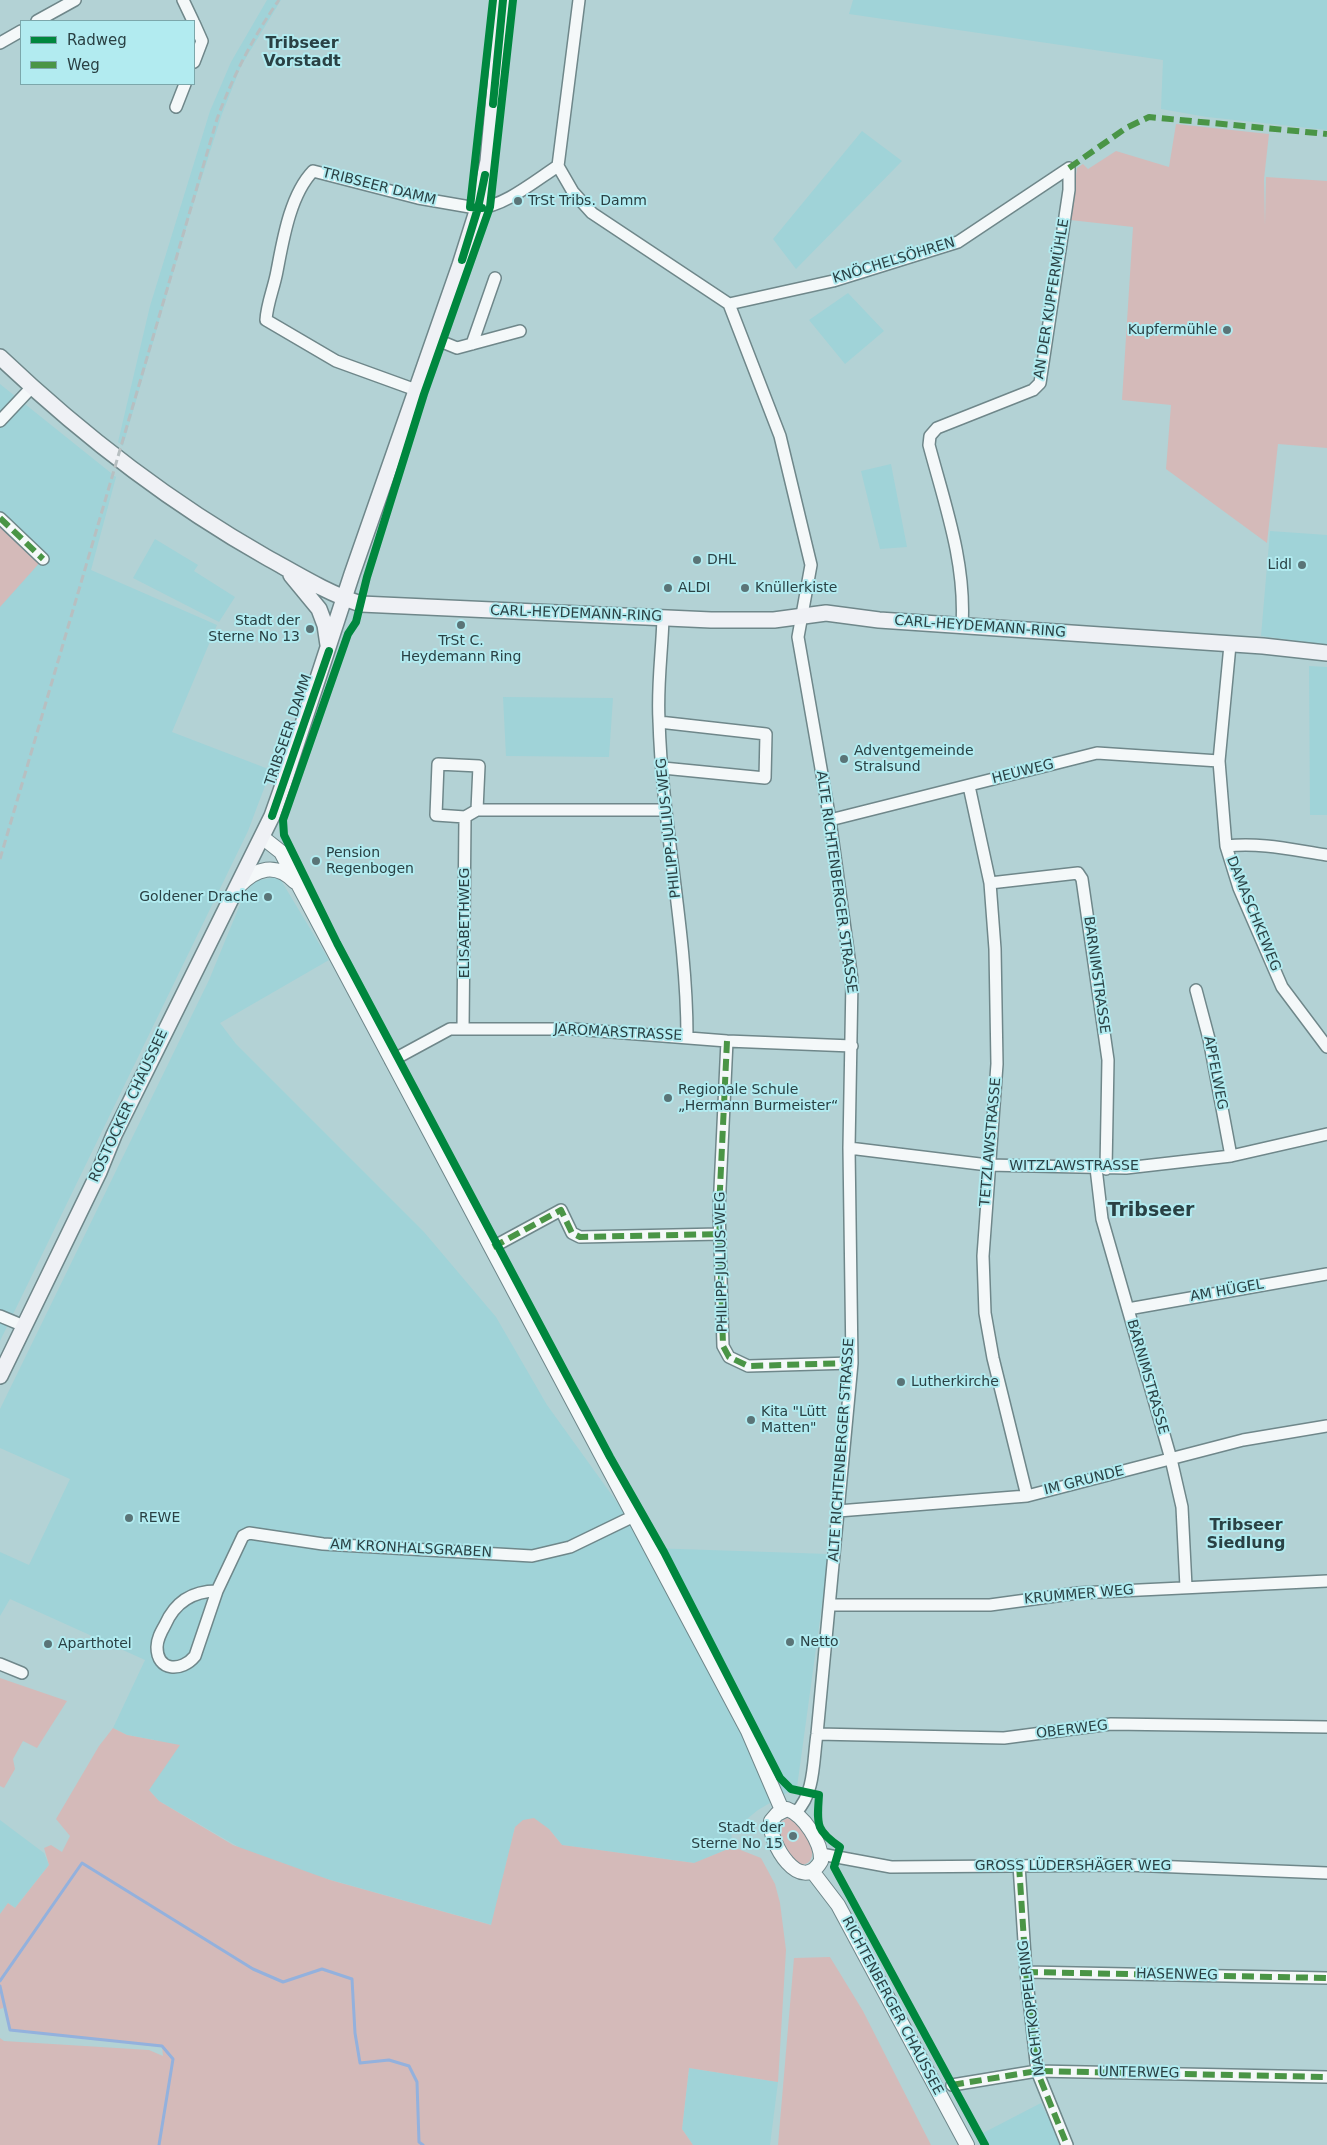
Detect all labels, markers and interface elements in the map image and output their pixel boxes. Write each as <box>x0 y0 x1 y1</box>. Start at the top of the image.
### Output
legend <box>20 20 195 85</box>
text: Radweg <box>67 31 127 49</box>
district label: Tribseer Vorstadt <box>263 34 341 72</box>
text: Weg <box>67 56 100 74</box>
street label: TRIBSEER DAMM <box>320 165 438 209</box>
place label: TrSt Tribs. Damm <box>528 193 647 209</box>
marker: TrSt Tribs. Damm <box>512 195 524 207</box>
street label: AN DER KUPFERMÜHLE <box>1031 218 1073 380</box>
street label: KNÖCHELSÖHREN <box>831 234 957 288</box>
place label: Kupfermühle <box>1128 322 1217 338</box>
marker: Kupfermühle <box>1221 324 1233 336</box>
place label: DHL <box>707 552 736 568</box>
marker: DHL <box>691 554 703 566</box>
place label: Lidl <box>1268 557 1292 573</box>
marker: Lidl <box>1296 559 1308 571</box>
place label: ALDI <box>678 580 710 596</box>
place label: Knüllerkiste <box>755 580 837 596</box>
marker: ALDI <box>662 582 674 594</box>
marker: Knüllerkiste <box>739 582 751 594</box>
street label: CARL-HEYDEMANN-RING <box>490 603 662 625</box>
place label: Stadt der Sterne No 13 <box>208 613 300 646</box>
street label: CARL-HEYDEMANN-RING <box>894 613 1066 641</box>
marker: TrSt C. Heydemann Ring <box>455 619 467 631</box>
marker: Stadt der Sterne No 13 <box>304 623 316 635</box>
place label: TrSt C. Heydemann Ring <box>401 633 521 666</box>
street label: TRIBSEER DAMM <box>262 672 316 788</box>
place label: Adventgemeinde Stralsund <box>854 743 973 776</box>
marker: Adventgemeinde Stralsund <box>838 753 850 765</box>
street label: HEUWEG <box>990 756 1056 788</box>
street label: PHILIPP-JULIUS-WEG <box>653 757 685 899</box>
street label: ALTE RICHTENBERGER STRASSE <box>812 770 860 994</box>
place label: Pension Regenbogen <box>326 845 414 878</box>
street label: DAMASCHKEWEG <box>1222 854 1284 974</box>
marker: Pension Regenbogen <box>310 855 322 867</box>
street label: ELISABETHWEG <box>457 868 473 978</box>
place label: Goldener Drache <box>139 889 258 905</box>
marker: Goldener Drache <box>262 891 274 903</box>
street label: BARNIMSTRASSE <box>1079 915 1113 1035</box>
street label: JAROMARSTRASSE <box>553 1021 683 1045</box>
street label: ROSTOCKER CHAUSSEE <box>86 1027 172 1185</box>
street label: APFELWEG <box>1200 1035 1230 1111</box>
street label: TETZLAWSTRASSE <box>977 1077 1005 1207</box>
place label: Regionale Schule „Hermann Burmeister“ <box>678 1082 838 1114</box>
marker: Regionale Schule „Hermann Burmeister“ <box>662 1092 674 1104</box>
street label: WITZLAWSTRASSE <box>1009 1158 1139 1174</box>
street label: PHILIPP-JULIUS-WEG <box>712 1191 732 1333</box>
district label: Tribseer <box>1108 1200 1194 1222</box>
street label: AM HÜGEL <box>1189 1276 1265 1306</box>
street label: BARNIMSTRASSE <box>1123 1318 1171 1436</box>
street label: ALTE RICHTENBERGER STRASSE <box>826 1338 858 1562</box>
place label: Lutherkirche <box>911 1374 999 1390</box>
marker: Lutherkirche <box>895 1376 907 1388</box>
place label: Kita "Lütt Matten" <box>761 1404 826 1436</box>
marker: Kita "Lütt Matten" <box>745 1414 757 1426</box>
street label: IM GRUNDE <box>1042 1463 1126 1499</box>
place label: REWE <box>139 1510 180 1526</box>
marker: REWE <box>123 1512 135 1524</box>
district label: Tribseer Siedlung <box>1206 1516 1286 1554</box>
street label: AM KRONHALSGRABEN <box>330 1536 492 1562</box>
street label: KRUMMER WEG <box>1024 1582 1134 1608</box>
place label: Netto <box>800 1634 839 1650</box>
place label: Aparthotel <box>58 1636 132 1652</box>
marker: Netto <box>784 1636 796 1648</box>
marker: Aparthotel <box>42 1638 54 1650</box>
street label: OBERWEG <box>1035 1717 1109 1743</box>
place label: Stadt der Sterne No 15 <box>691 1820 783 1852</box>
marker: Stadt der Sterne No 15 <box>787 1830 799 1842</box>
street label: GROSS LÜDERSHÄGER WEG <box>975 1858 1171 1874</box>
street label: RICHTENBERGER CHAUSSEE <box>838 1914 946 2098</box>
street label: NACHTKOPPELRING <box>1015 1939 1049 2077</box>
street label: HASENWEG <box>1136 1966 1218 1984</box>
street label: UNTERWEG <box>1098 2064 1180 2082</box>

